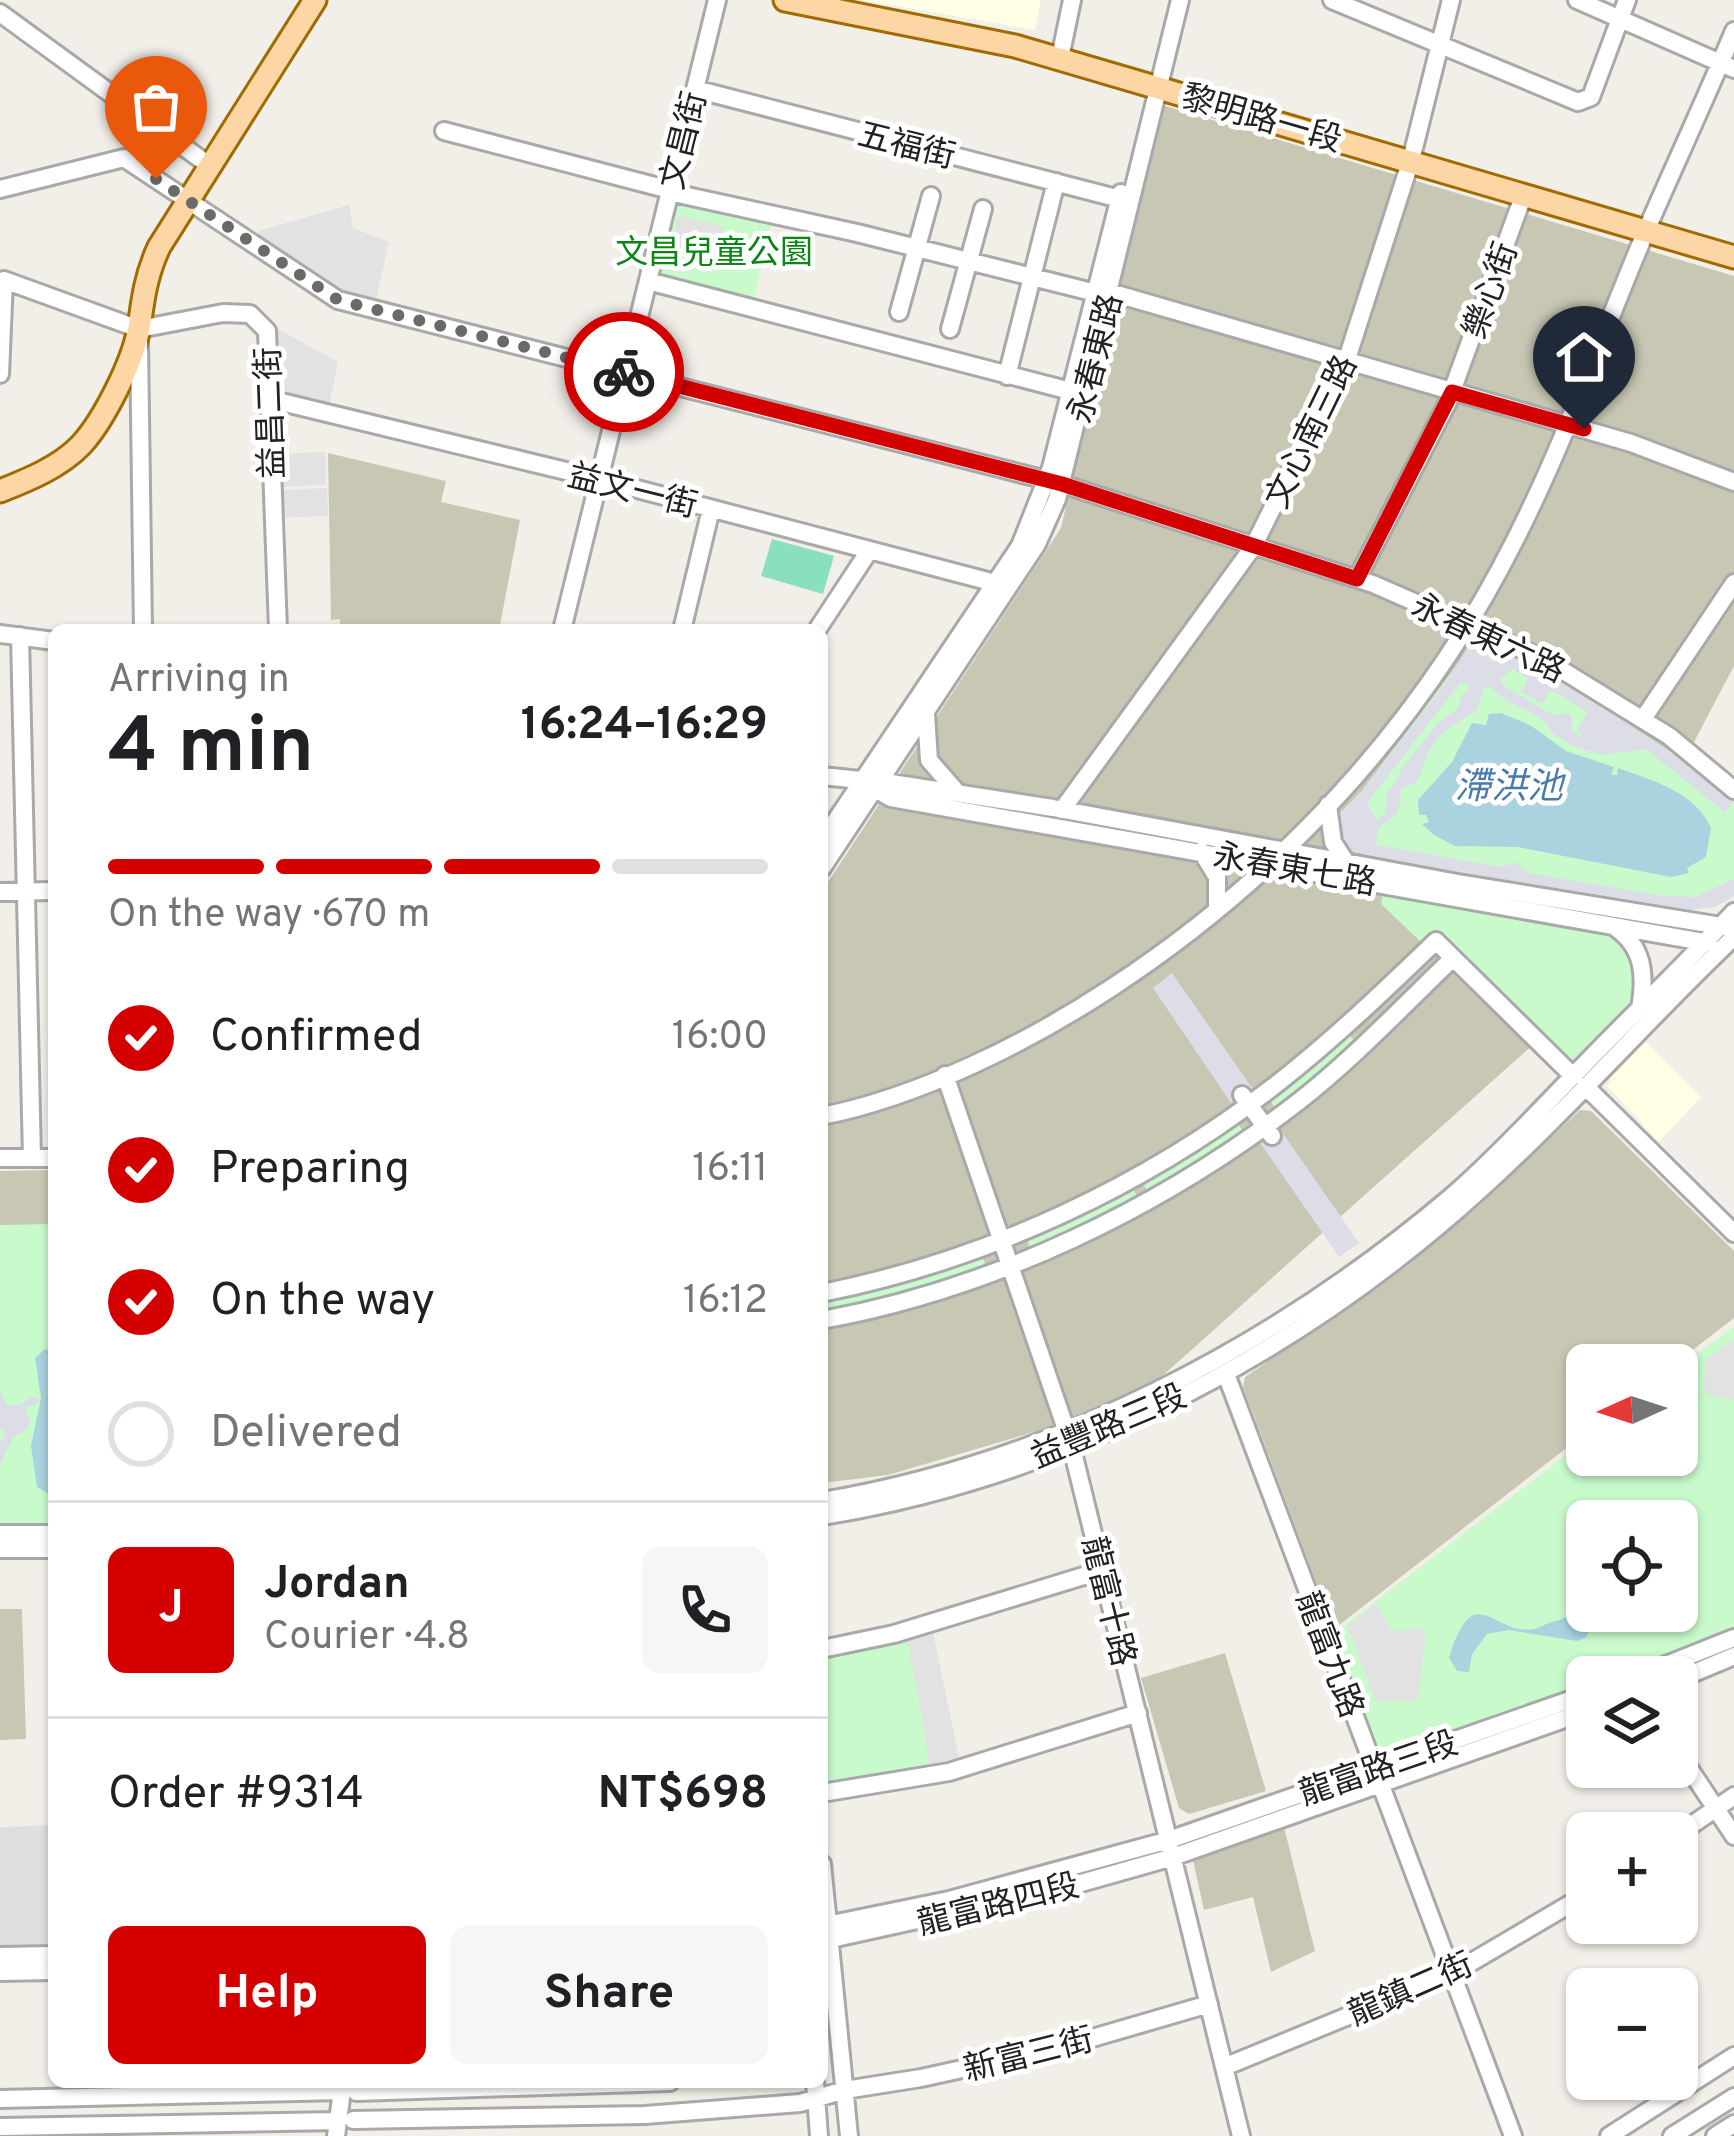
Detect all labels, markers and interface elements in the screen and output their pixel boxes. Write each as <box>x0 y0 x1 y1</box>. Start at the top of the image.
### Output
pin <box>105 56 207 179</box>
icon: bag <box>123 74 189 140</box>
street label: 黎明路一段 <box>1176 78 1346 164</box>
street label: 文昌街 <box>654 88 718 194</box>
street label: 五福街 <box>853 116 959 180</box>
park label: 文昌兒童公園 <box>615 234 813 276</box>
street label: 樂心街 <box>1456 238 1529 345</box>
street label: 永春東路 <box>1062 290 1134 428</box>
pin <box>1533 306 1635 429</box>
courier <box>564 312 684 432</box>
icon: home <box>1551 324 1617 390</box>
icon: bike <box>591 339 657 405</box>
street label: 益昌二街 <box>250 346 296 480</box>
street label: 文心南三路 <box>1259 349 1369 516</box>
street label: 益文一街 <box>563 457 701 529</box>
street label: 永春東六路 <box>1404 587 1571 695</box>
text: Arriving in <box>108 657 290 706</box>
text: 16:24–16:29 <box>521 698 768 755</box>
text: 4 min <box>108 701 314 800</box>
water label: 滯洪池 <box>1455 766 1567 812</box>
street label: 永春東七路 <box>1209 837 1379 907</box>
text: On the way · 670 m <box>108 892 430 941</box>
icon: check <box>108 1005 174 1071</box>
text: Confirmed <box>210 1010 422 1067</box>
text: 16:00 <box>672 1014 768 1063</box>
icon: check <box>108 1137 174 1203</box>
text: Preparing <box>210 1142 410 1199</box>
text: 16:11 <box>692 1146 768 1195</box>
icon: check <box>108 1269 174 1335</box>
text: On the way <box>210 1274 435 1331</box>
text: 16:12 <box>683 1278 768 1327</box>
north arrow <box>1566 1344 1698 1476</box>
map controls <box>1566 1344 1698 2100</box>
street label: 益豐路三段 <box>1025 1377 1194 1480</box>
text: Delivered <box>210 1406 402 1463</box>
button: locate <box>1566 1500 1698 1632</box>
street label: 龍富十路 <box>1070 1533 1142 1671</box>
button: phone <box>642 1547 768 1673</box>
text: Jordan <box>264 1557 410 1614</box>
text: J <box>158 1581 184 1638</box>
street label: 龍富九路 <box>1284 1586 1371 1725</box>
text: Courier · 4.8 <box>264 1614 470 1663</box>
button: layers <box>1566 1656 1698 1788</box>
street label: 龍富路三段 <box>1294 1724 1464 1817</box>
text: Order #9314 <box>108 1767 364 1824</box>
text: NT$698 <box>598 1767 768 1824</box>
button: + <box>1566 1812 1698 1944</box>
street label: 龍富路四段 <box>914 1867 1084 1947</box>
button: Help <box>108 1926 426 2064</box>
button: Share <box>450 1926 768 2064</box>
street label: 龍鎮二街 <box>1343 1946 1480 2038</box>
button: − <box>1566 1968 1698 2100</box>
street label: 新富三街 <box>960 2021 1098 2093</box>

